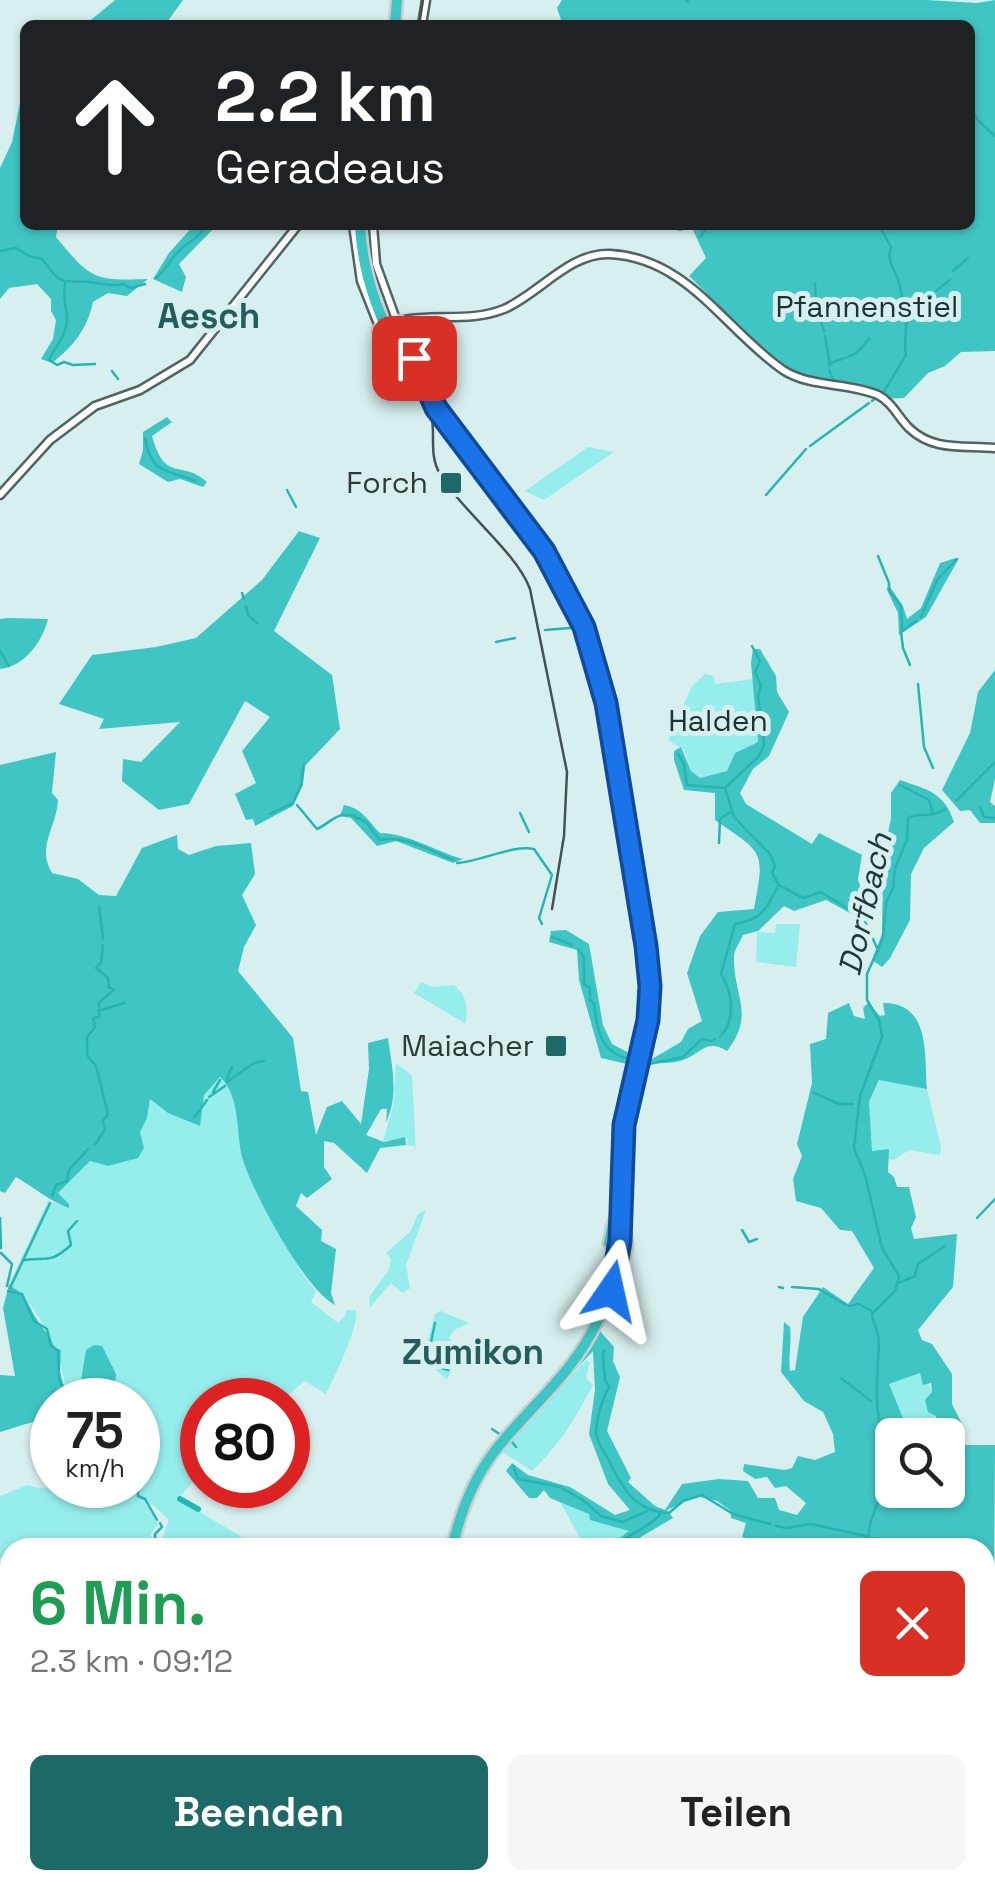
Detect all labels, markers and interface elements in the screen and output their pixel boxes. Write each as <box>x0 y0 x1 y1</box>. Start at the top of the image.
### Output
text: 2.2 km <box>215 52 436 141</box>
icon: ahead <box>50 60 180 190</box>
text: Geradeaus <box>215 139 445 196</box>
park label: Pfannenstiel <box>776 287 958 326</box>
district label: Aesch <box>158 294 260 338</box>
pin <box>372 316 457 401</box>
icon: arrive <box>387 331 442 386</box>
place label: Forch <box>346 463 428 502</box>
marker: Forch <box>438 470 464 496</box>
park label: Halden <box>668 701 768 740</box>
water label: Dorfbach <box>829 828 901 979</box>
place label: Maiacher <box>401 1026 534 1065</box>
marker: Maiacher <box>543 1033 569 1059</box>
position arrow <box>559 1239 663 1343</box>
district label: Zumikon <box>402 1330 544 1374</box>
speed limit sign: 80 <box>180 1378 310 1508</box>
text: 75 <box>66 1399 124 1463</box>
map controls <box>875 1418 965 1508</box>
button: search <box>875 1418 965 1508</box>
text: km/h <box>65 1452 125 1484</box>
text: 6 Min. <box>30 1565 206 1642</box>
button: close <box>860 1571 965 1676</box>
text: 2.3 km · 09:12 <box>30 1641 233 1681</box>
button: Beenden <box>30 1755 488 1870</box>
button: Teilen <box>508 1755 965 1870</box>

